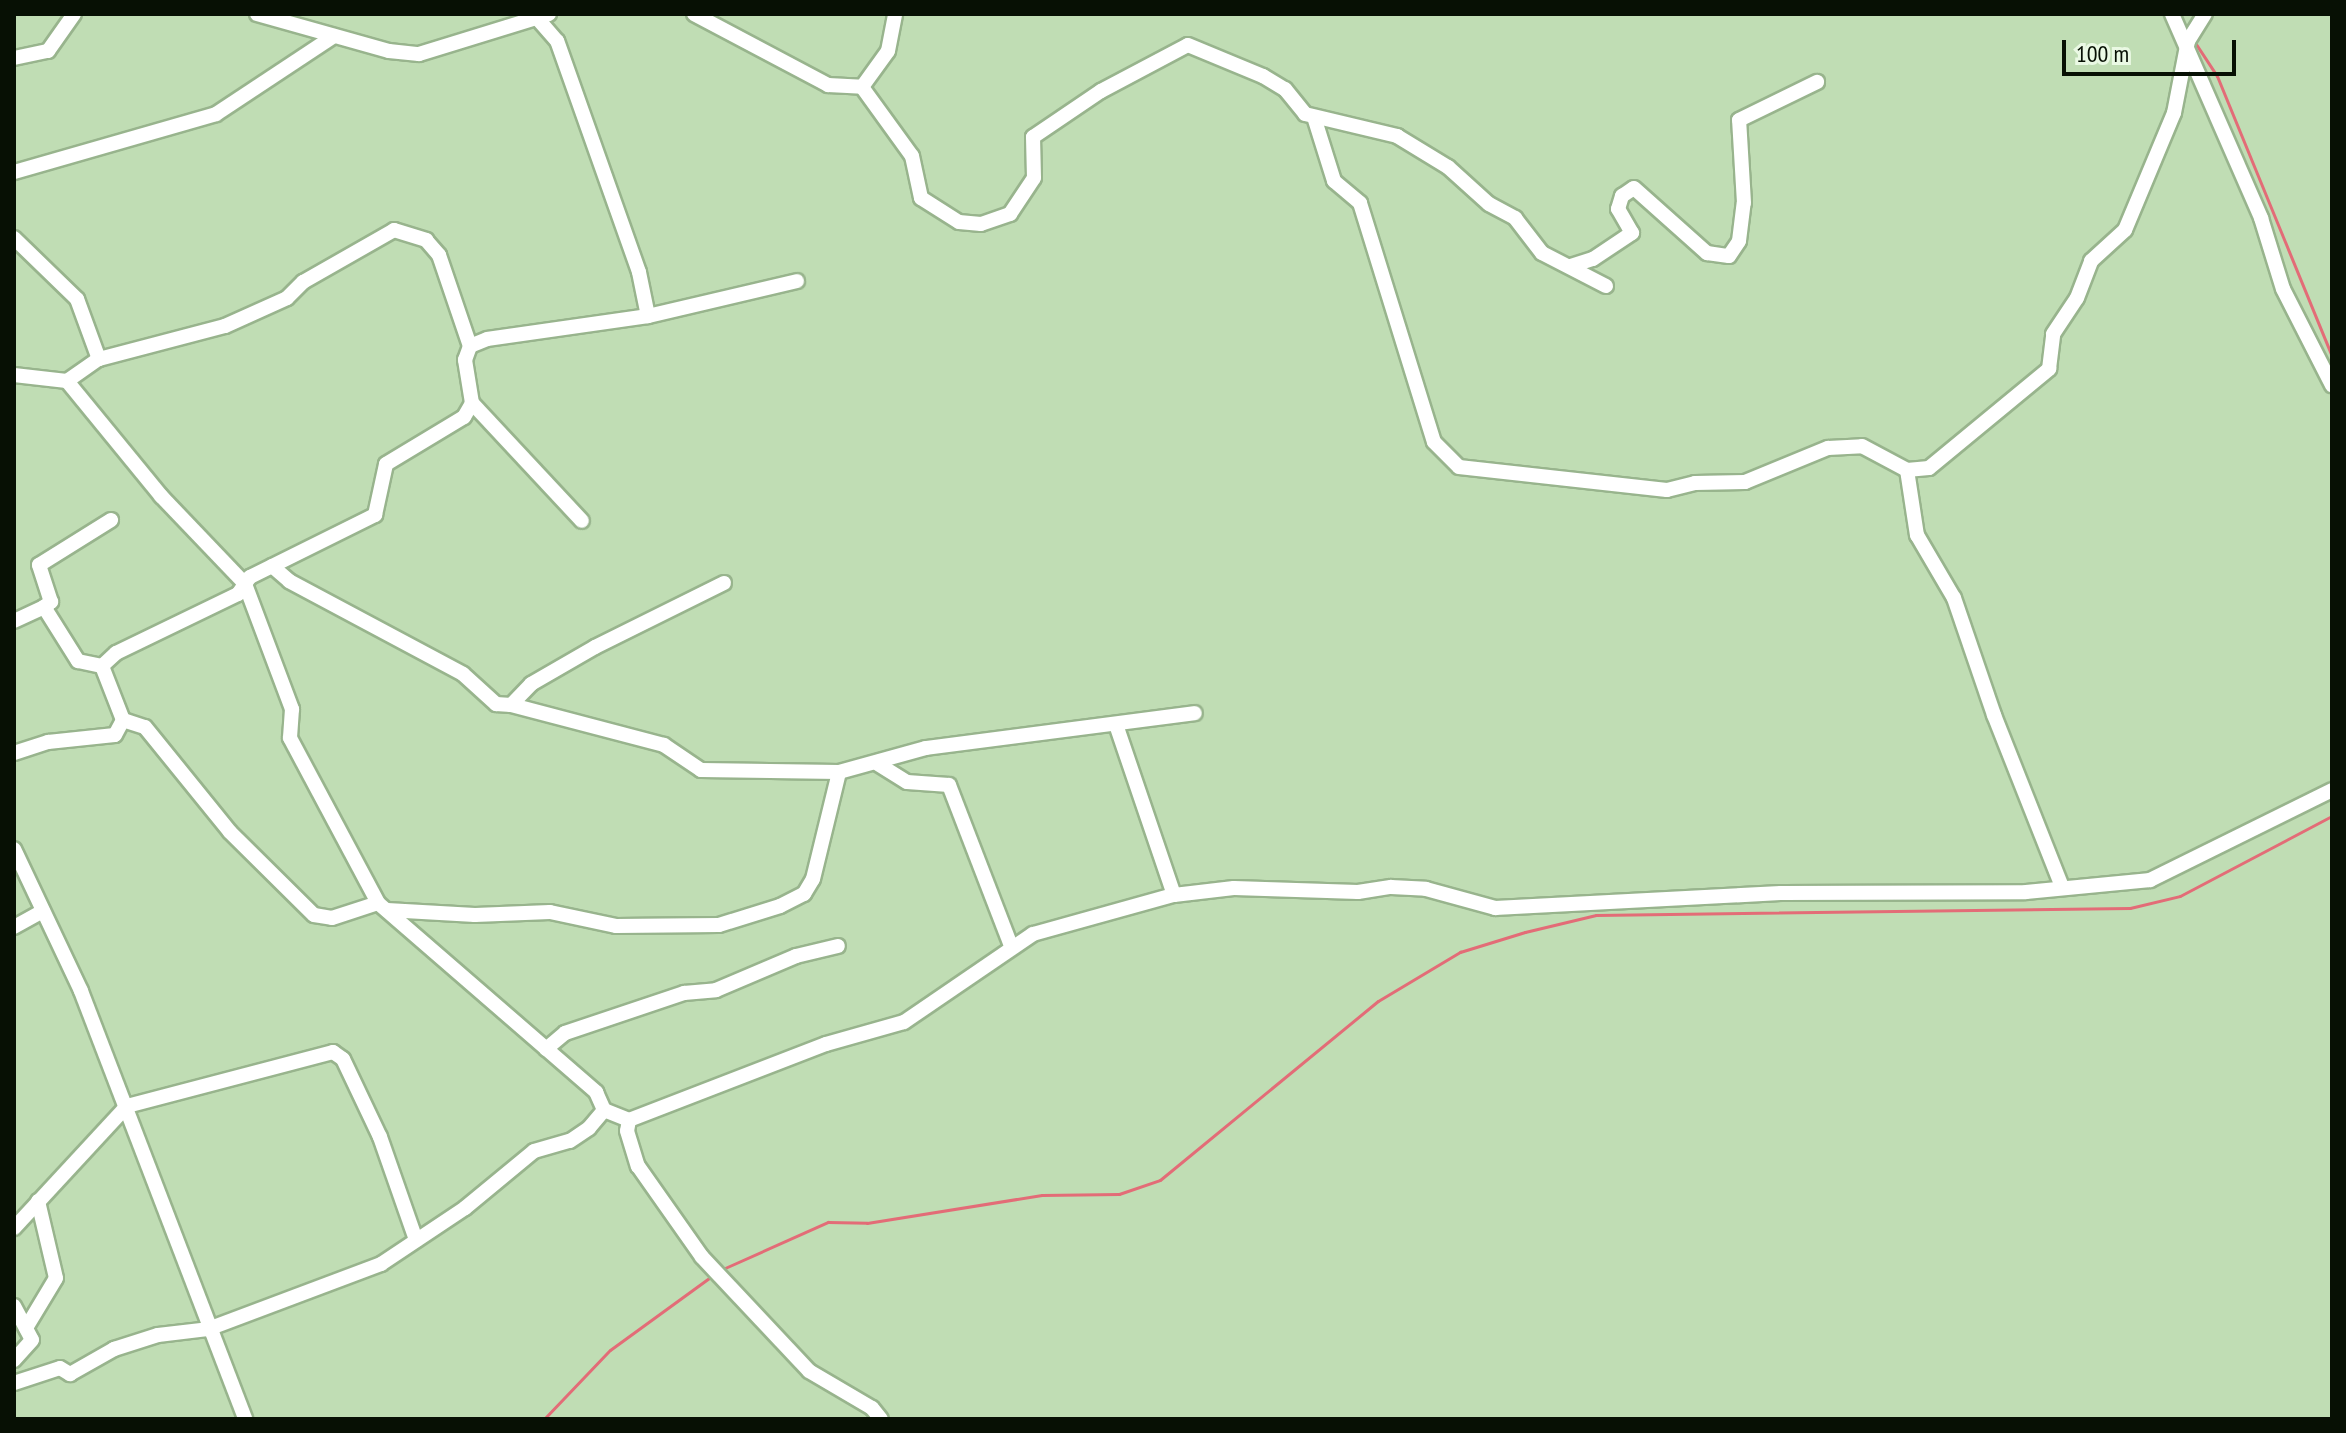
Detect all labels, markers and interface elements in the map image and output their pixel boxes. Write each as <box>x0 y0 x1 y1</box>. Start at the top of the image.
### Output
scale bar <box>2066 24 2240 74</box>
text: 100 m <box>2076 38 2129 69</box>

